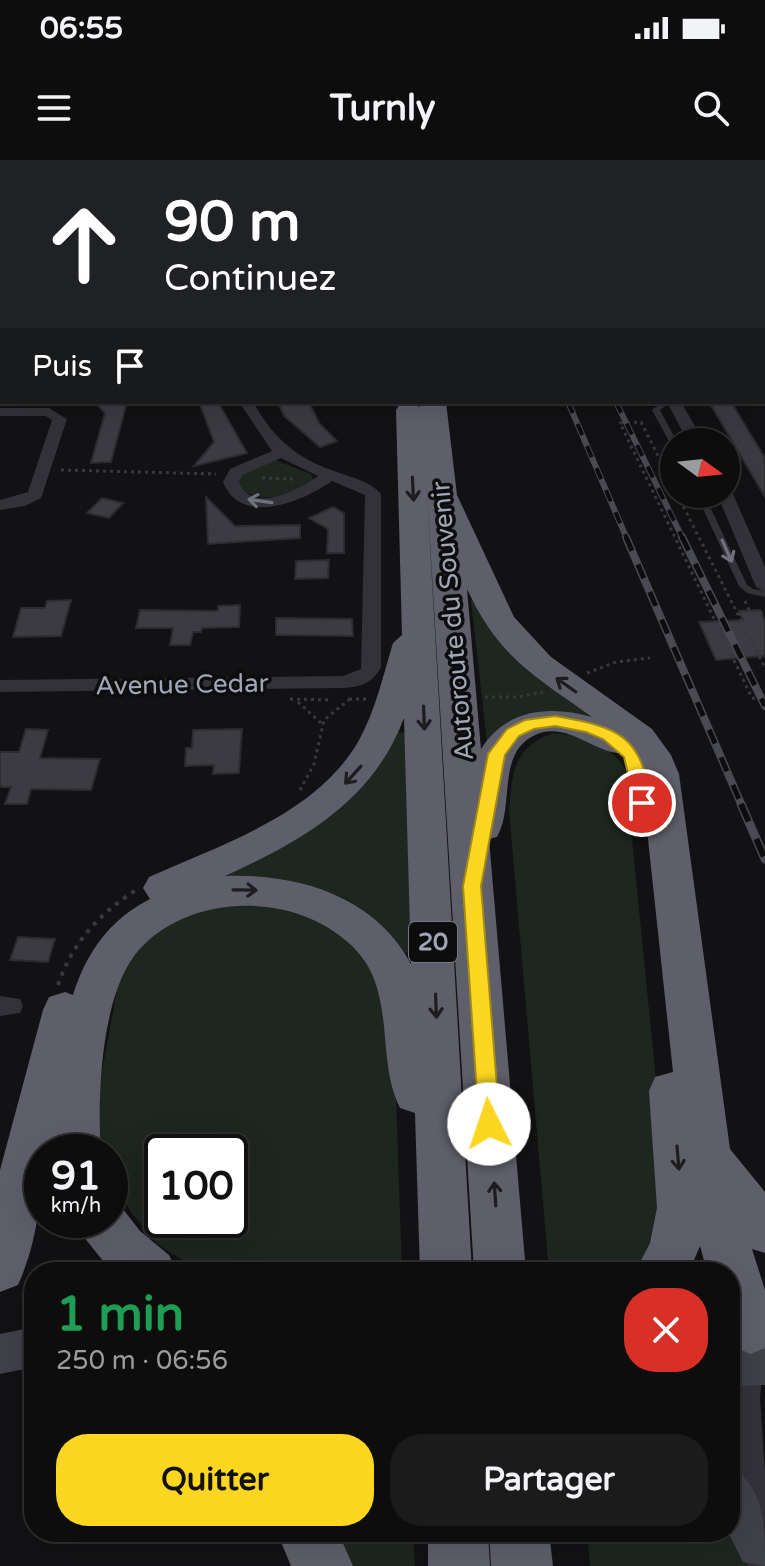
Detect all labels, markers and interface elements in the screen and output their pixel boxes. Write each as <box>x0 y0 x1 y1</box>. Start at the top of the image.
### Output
text: 06:55 <box>40 10 123 47</box>
icon: menu <box>32 86 76 130</box>
icon: search <box>689 86 733 130</box>
text: Turnly <box>330 87 435 130</box>
text: 90 m <box>164 189 300 256</box>
icon: ahead <box>32 192 136 296</box>
text: Continuez <box>164 257 337 300</box>
icon: arrive <box>108 344 152 388</box>
text: Puis <box>32 348 92 385</box>
north arrow <box>660 428 740 508</box>
map controls <box>660 428 740 508</box>
one-way arrow <box>406 475 421 502</box>
street label: Autoroute du Souvenir <box>425 480 480 762</box>
one-way arrow <box>248 493 273 508</box>
one-way arrow <box>721 538 736 563</box>
street label: Avenue Cedar <box>95 667 269 702</box>
one-way arrow <box>555 677 578 693</box>
one-way arrow <box>416 704 431 731</box>
one-way arrow <box>344 765 362 785</box>
pin <box>608 769 676 837</box>
icon: arrive <box>620 781 664 825</box>
one-way arrow <box>231 882 258 898</box>
road number: 20 <box>409 922 457 962</box>
one-way arrow <box>428 992 443 1019</box>
position arrow <box>447 1082 531 1166</box>
speed limit sign: 100 <box>144 1134 248 1238</box>
one-way arrow <box>671 1144 686 1171</box>
text: 91 <box>51 1152 101 1200</box>
one-way arrow <box>487 1181 502 1208</box>
text: km/h <box>51 1194 101 1218</box>
text: 1 min <box>56 1286 184 1344</box>
button: close <box>624 1288 708 1372</box>
text: 250 m · 06:56 <box>56 1345 228 1376</box>
button: Quitter <box>56 1434 374 1526</box>
button: Partager <box>390 1434 708 1526</box>

